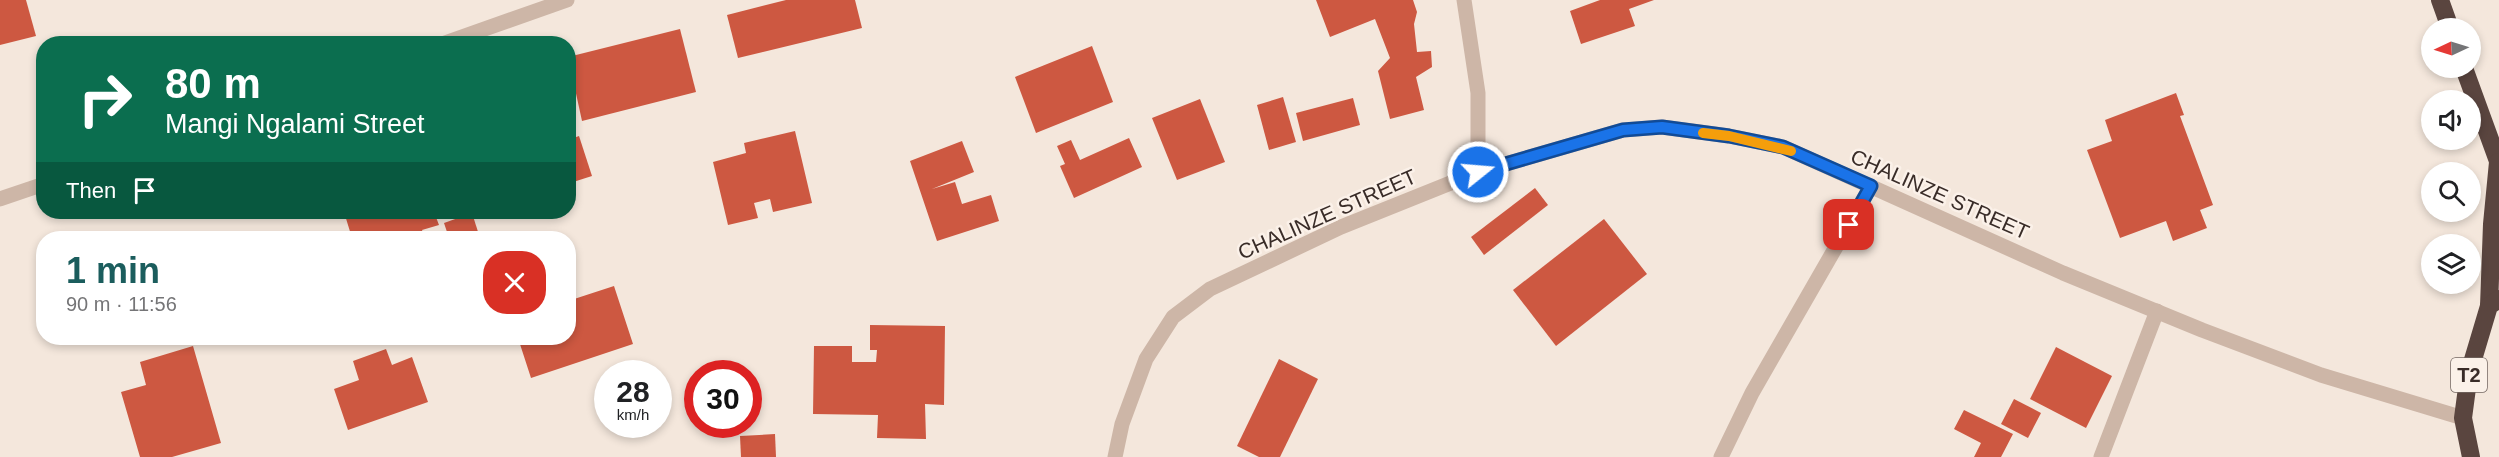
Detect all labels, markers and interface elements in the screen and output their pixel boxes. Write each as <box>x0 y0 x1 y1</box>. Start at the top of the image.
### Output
north arrow <box>2421 18 2481 78</box>
map controls <box>2421 18 2481 294</box>
icon: right <box>66 60 144 138</box>
text: 80 m <box>165 60 261 107</box>
button: sound <box>2421 90 2481 150</box>
text: Mangi Ngalami Street <box>165 109 425 139</box>
position arrow <box>1446 140 1510 204</box>
street label: CHALINZE STREET <box>1847 144 2033 244</box>
button: search <box>2421 162 2481 222</box>
street label: CHALINZE STREET <box>1234 164 1420 264</box>
icon: arrive <box>128 174 161 207</box>
text: Then <box>66 178 116 203</box>
pin <box>1823 199 1874 250</box>
icon: arrive <box>1832 208 1865 241</box>
button: layers <box>2421 234 2481 294</box>
text: 1 min <box>66 250 160 291</box>
button: close <box>483 251 546 314</box>
text: 90 m · 11:56 <box>66 293 177 315</box>
road number: T2 <box>2451 358 2487 392</box>
speed limit sign: 30 <box>684 360 762 438</box>
text: 28 <box>616 375 650 408</box>
text: km/h <box>617 406 649 423</box>

